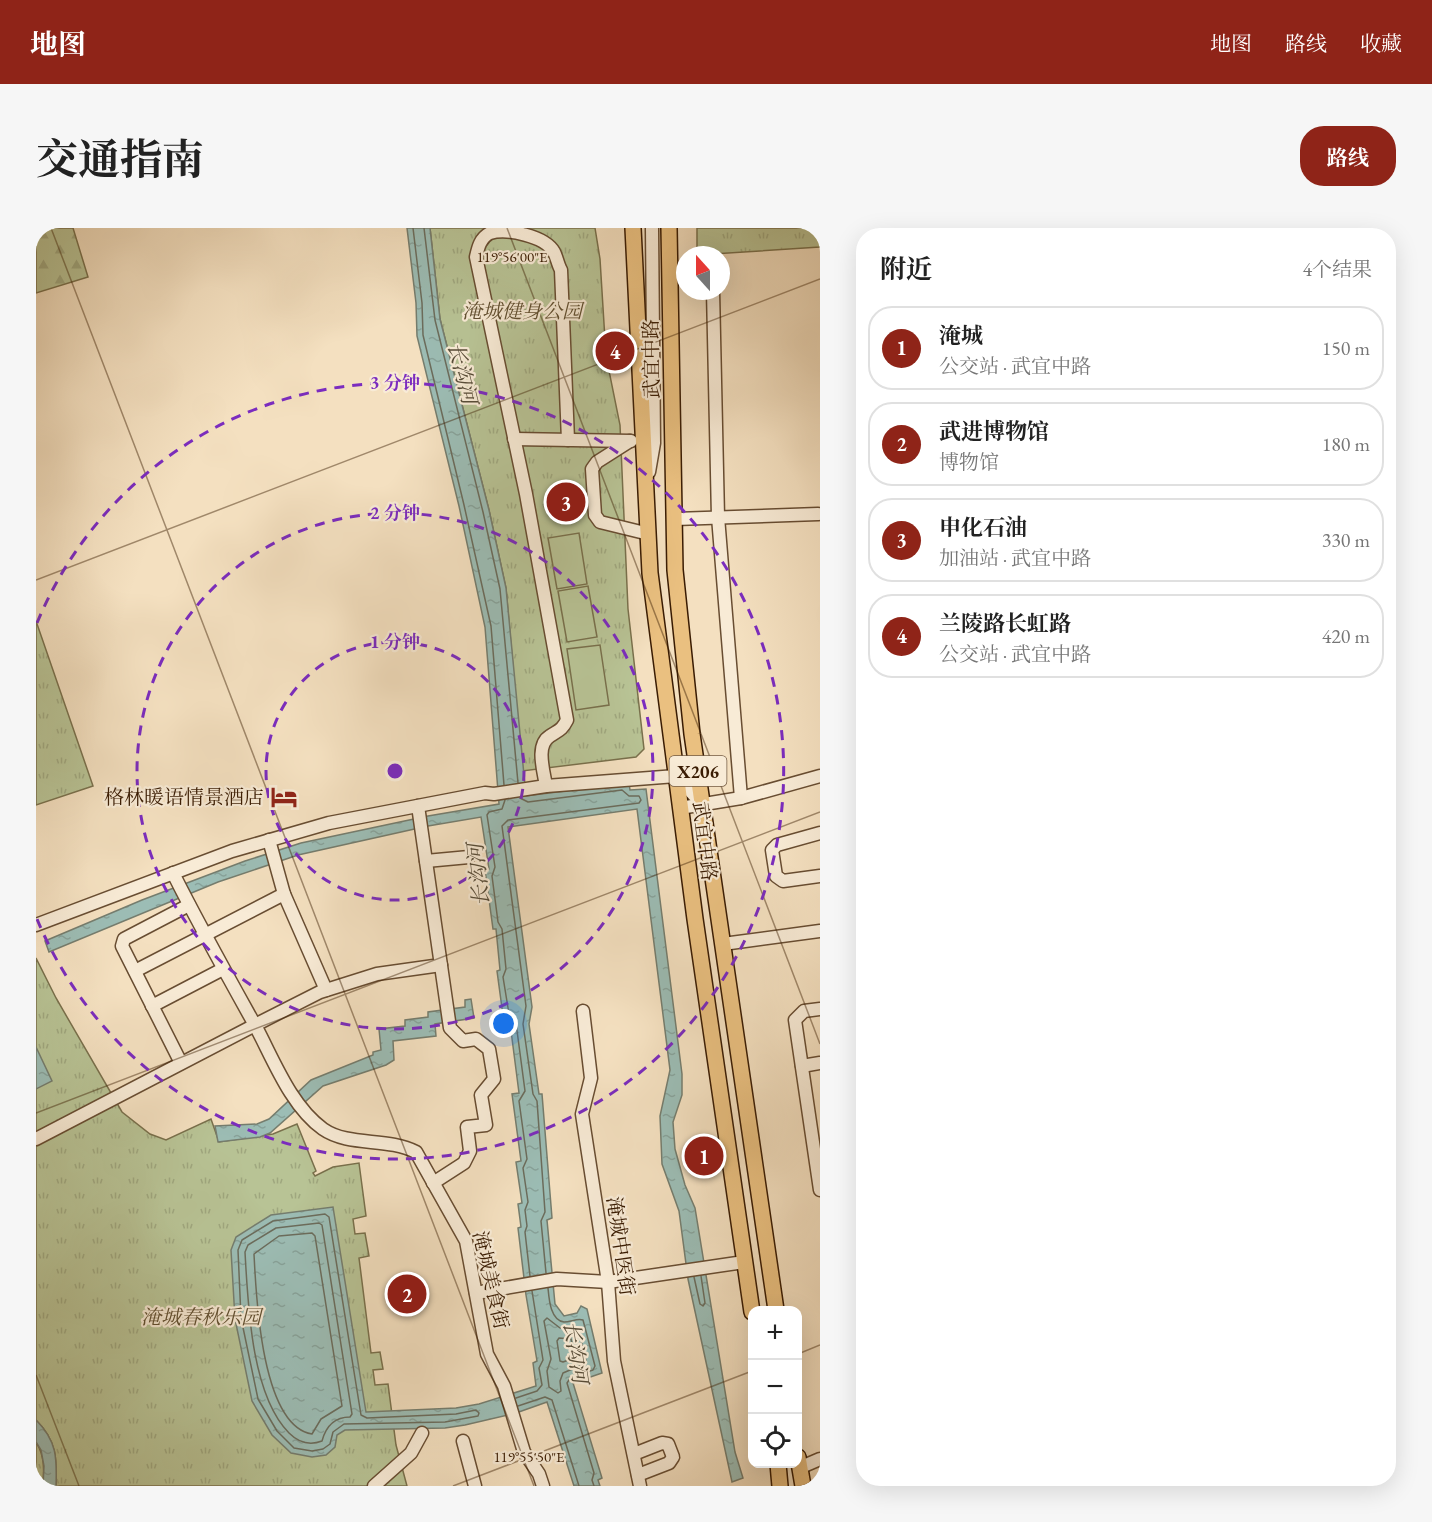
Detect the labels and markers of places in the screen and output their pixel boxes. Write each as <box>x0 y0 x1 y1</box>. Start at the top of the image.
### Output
pin: 4 <box>596 328 634 374</box>
pin: 3 <box>546 480 586 524</box>
centre of rings <box>385 761 405 781</box>
hotel icon: 格林暖语情景酒店 <box>269 782 299 812</box>
place label: 格林暖语情景酒店 <box>104 784 264 810</box>
pin: 1 <box>684 1134 724 1178</box>
pin: 2 <box>388 1272 427 1316</box>

